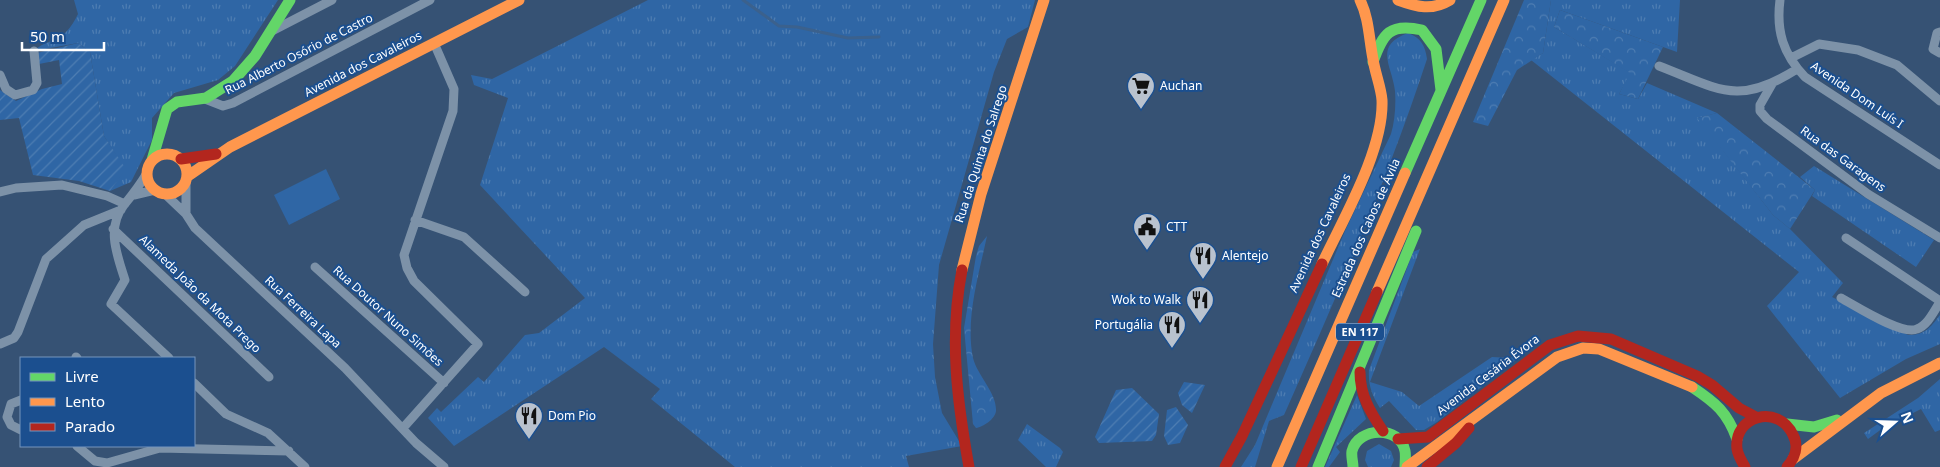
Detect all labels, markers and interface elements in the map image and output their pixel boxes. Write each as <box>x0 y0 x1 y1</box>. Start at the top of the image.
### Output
street label: Rua Alberto Osório de Castro <box>222 9 376 98</box>
scale bar <box>22 20 105 52</box>
text: 50 m <box>30 26 65 46</box>
street label: Avenida dos Cavaleiros <box>301 26 425 101</box>
street label: Avenida Dom Luís I <box>1808 57 1907 132</box>
supermarket icon: Auchan <box>1126 71 1156 110</box>
place label: Auchan <box>1160 77 1202 94</box>
street label: Rua da Quinta do Salrego <box>950 83 1011 225</box>
street label: Rua das Garagens <box>1797 122 1890 196</box>
street label: Estrada dos Cabos de Ávila <box>1327 155 1404 300</box>
street label: Avenida dos Cavaleiros <box>1284 170 1355 295</box>
public building icon: CTT <box>1132 212 1162 251</box>
place label: CTT <box>1166 218 1187 235</box>
street label: Alameda João da Mota Prego <box>136 231 265 356</box>
restaurant icon: Alentejo <box>1188 241 1218 280</box>
place label: Alentejo <box>1222 247 1268 264</box>
street label: Rua Doutor Nuno Simões <box>330 262 447 370</box>
street label: Rua Ferreira Lapa <box>261 272 345 352</box>
restaurant icon: Wok to Walk <box>1185 285 1215 324</box>
place label: Wok to Walk <box>1111 291 1182 308</box>
restaurant icon: Portugália <box>1157 310 1187 349</box>
place label: Portugália <box>1095 316 1153 333</box>
road number: EN 117 <box>1336 324 1384 341</box>
street label: Avenida Cesária Évora <box>1433 330 1543 419</box>
legend <box>20 357 195 447</box>
text: Livre <box>65 366 99 386</box>
text: Lento <box>65 391 105 411</box>
north arrow <box>1870 397 1920 447</box>
restaurant icon: Dom Pio <box>514 401 544 440</box>
place label: Dom Pio <box>548 407 596 424</box>
text: N <box>1897 409 1919 426</box>
text: Parado <box>65 416 115 436</box>

